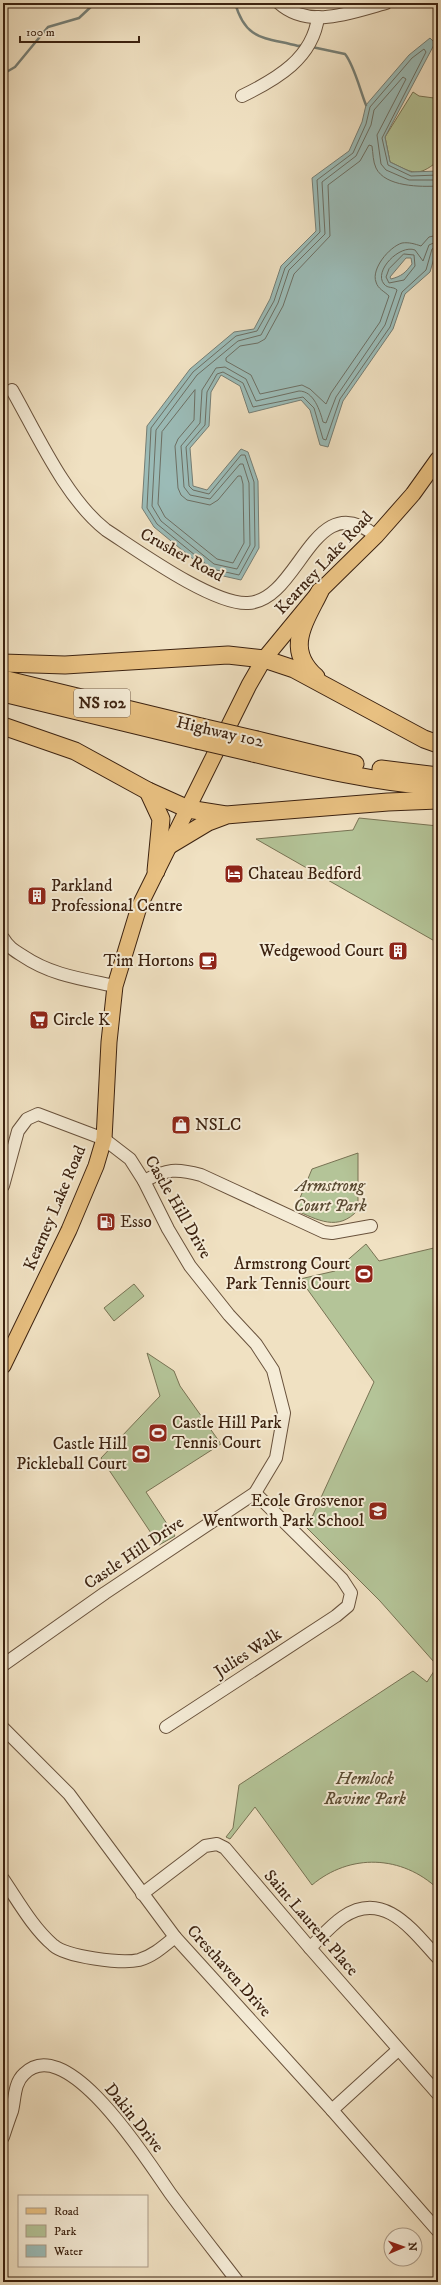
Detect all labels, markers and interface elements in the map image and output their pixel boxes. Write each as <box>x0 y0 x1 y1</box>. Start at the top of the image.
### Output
scale bar <box>20 18 139 44</box>
text: 100 m <box>26 25 55 40</box>
street label: Kearney Lake Road <box>270 506 378 619</box>
street label: Crusher Road <box>136 523 228 587</box>
road number: NS 102 <box>74 689 130 717</box>
street label: Highway 102 <box>174 711 267 753</box>
hotel icon: Chateau Bedford <box>223 863 245 885</box>
place label: Chateau Bedford <box>248 863 362 885</box>
place label: Parkland Professional Centre <box>51 875 183 917</box>
building icon: Parkland Professional Centre <box>26 885 48 907</box>
place label: Wedgewood Court <box>258 940 385 962</box>
building icon: Wedgewood Court <box>387 940 409 962</box>
place label: Tim Hortons <box>104 950 194 972</box>
cafe icon: Tim Hortons <box>197 950 219 972</box>
supermarket icon: Circle K <box>28 1009 50 1031</box>
place label: Circle K <box>53 1009 110 1031</box>
shop icon: NSLC <box>170 1114 192 1136</box>
place label: NSLC <box>195 1114 241 1136</box>
street label: Kearney Lake Road <box>19 1142 91 1274</box>
street label: Castle Hill Drive <box>140 1151 216 1263</box>
park label: Armstrong Court Park <box>293 1175 367 1217</box>
fuel station icon: Esso <box>95 1211 117 1233</box>
place label: Esso <box>120 1211 152 1233</box>
place label: Armstrong Court Park Tennis Court <box>225 1253 351 1295</box>
sports icon: Armstrong Court Park Tennis Court <box>353 1263 375 1285</box>
place label: Castle Hill Park Tennis Court <box>172 1412 282 1454</box>
sports icon: Castle Hill Park Tennis Court <box>147 1422 169 1444</box>
place label: Castle Hill Pickleball Court <box>16 1433 128 1475</box>
sports icon: Castle Hill Pickleball Court <box>130 1443 152 1465</box>
place label: Ecole Grosvenor Wentworth Park School <box>202 1490 365 1532</box>
school or university icon: Ecole Grosvenor Wentworth Park School <box>367 1500 389 1522</box>
street label: Castle Hill Drive <box>80 1512 188 1594</box>
street label: Julies Walk <box>209 1623 286 1684</box>
park label: Hemlock Ravine Park <box>323 1768 407 1810</box>
street label: Saint Laurent Place <box>259 1865 363 1981</box>
street label: Cresthaven Drive <box>182 1920 276 2022</box>
street label: Dakin Drive <box>99 2079 169 2157</box>
legend <box>18 2195 148 2267</box>
text: Road <box>54 2204 79 2219</box>
text: Park <box>54 2224 76 2239</box>
north arrow <box>383 2227 423 2267</box>
text: N <box>405 2242 419 2251</box>
text: Water <box>53 2244 83 2259</box>

